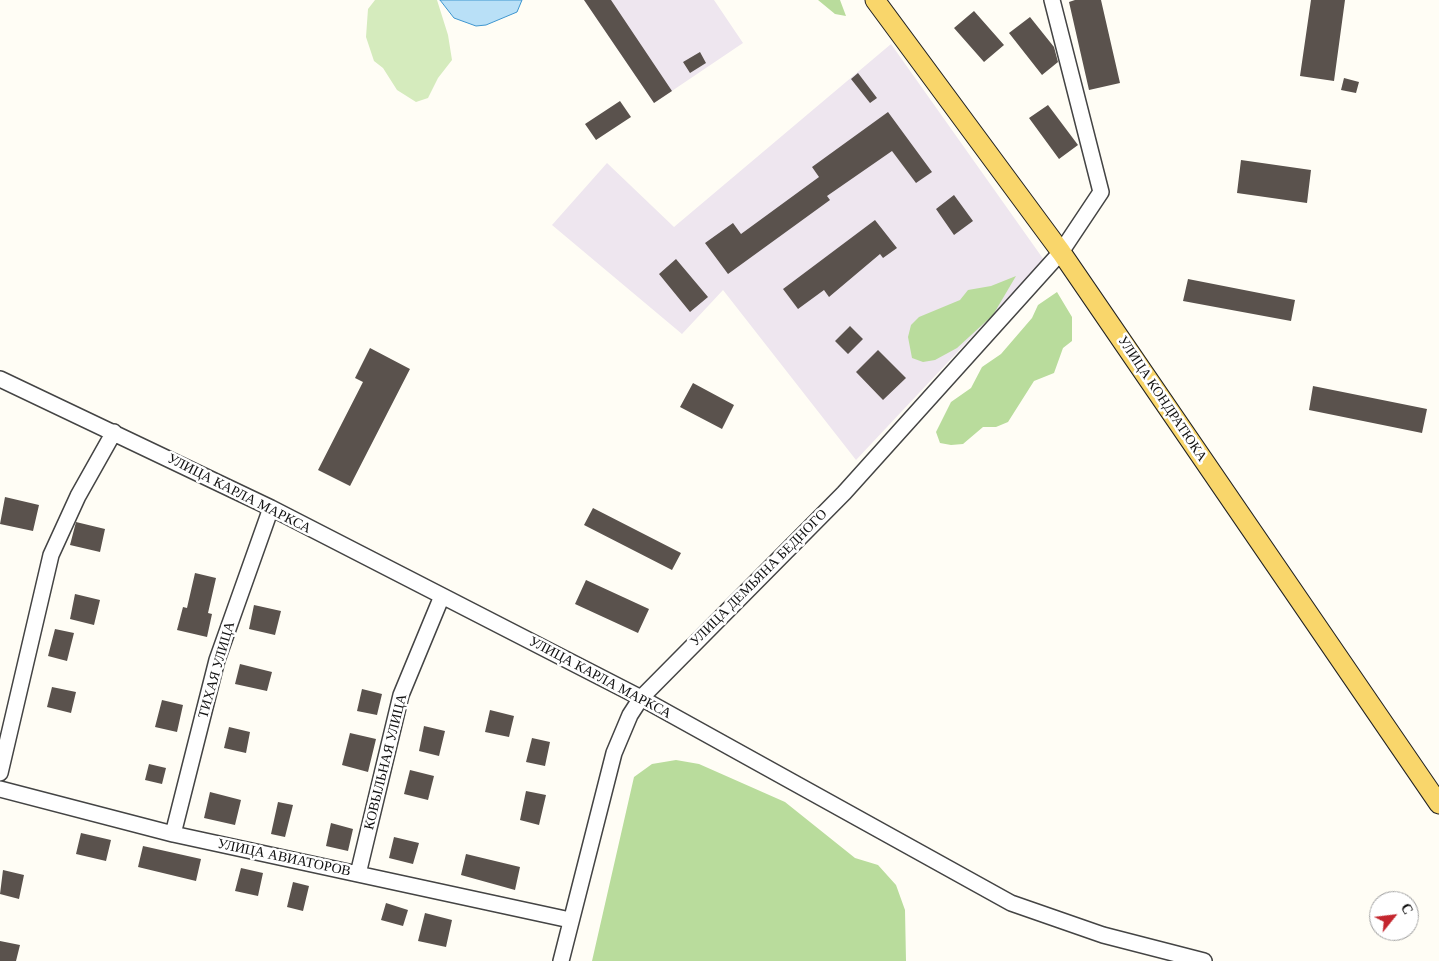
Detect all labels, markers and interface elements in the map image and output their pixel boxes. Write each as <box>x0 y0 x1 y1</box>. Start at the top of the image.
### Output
street label: УЛИЦА КОНДРАТЮКА <box>1114 333 1210 465</box>
street label: УЛИЦА КАРЛА МАРКСА <box>164 450 314 538</box>
street label: УЛИЦА ДЕМЬЯНА БЕДНОГО <box>687 506 831 650</box>
street label: ТИХАЯ УЛИЦА <box>195 620 239 720</box>
street label: УЛИЦА КАРЛА МАРКСА <box>526 633 674 723</box>
street label: КОВЫЛЬНАЯ УЛИЦА <box>361 692 411 832</box>
street label: УЛИЦА АВИАТОРОВ <box>216 836 352 880</box>
north arrow <box>1369 891 1419 941</box>
text: С <box>1398 901 1416 917</box>

